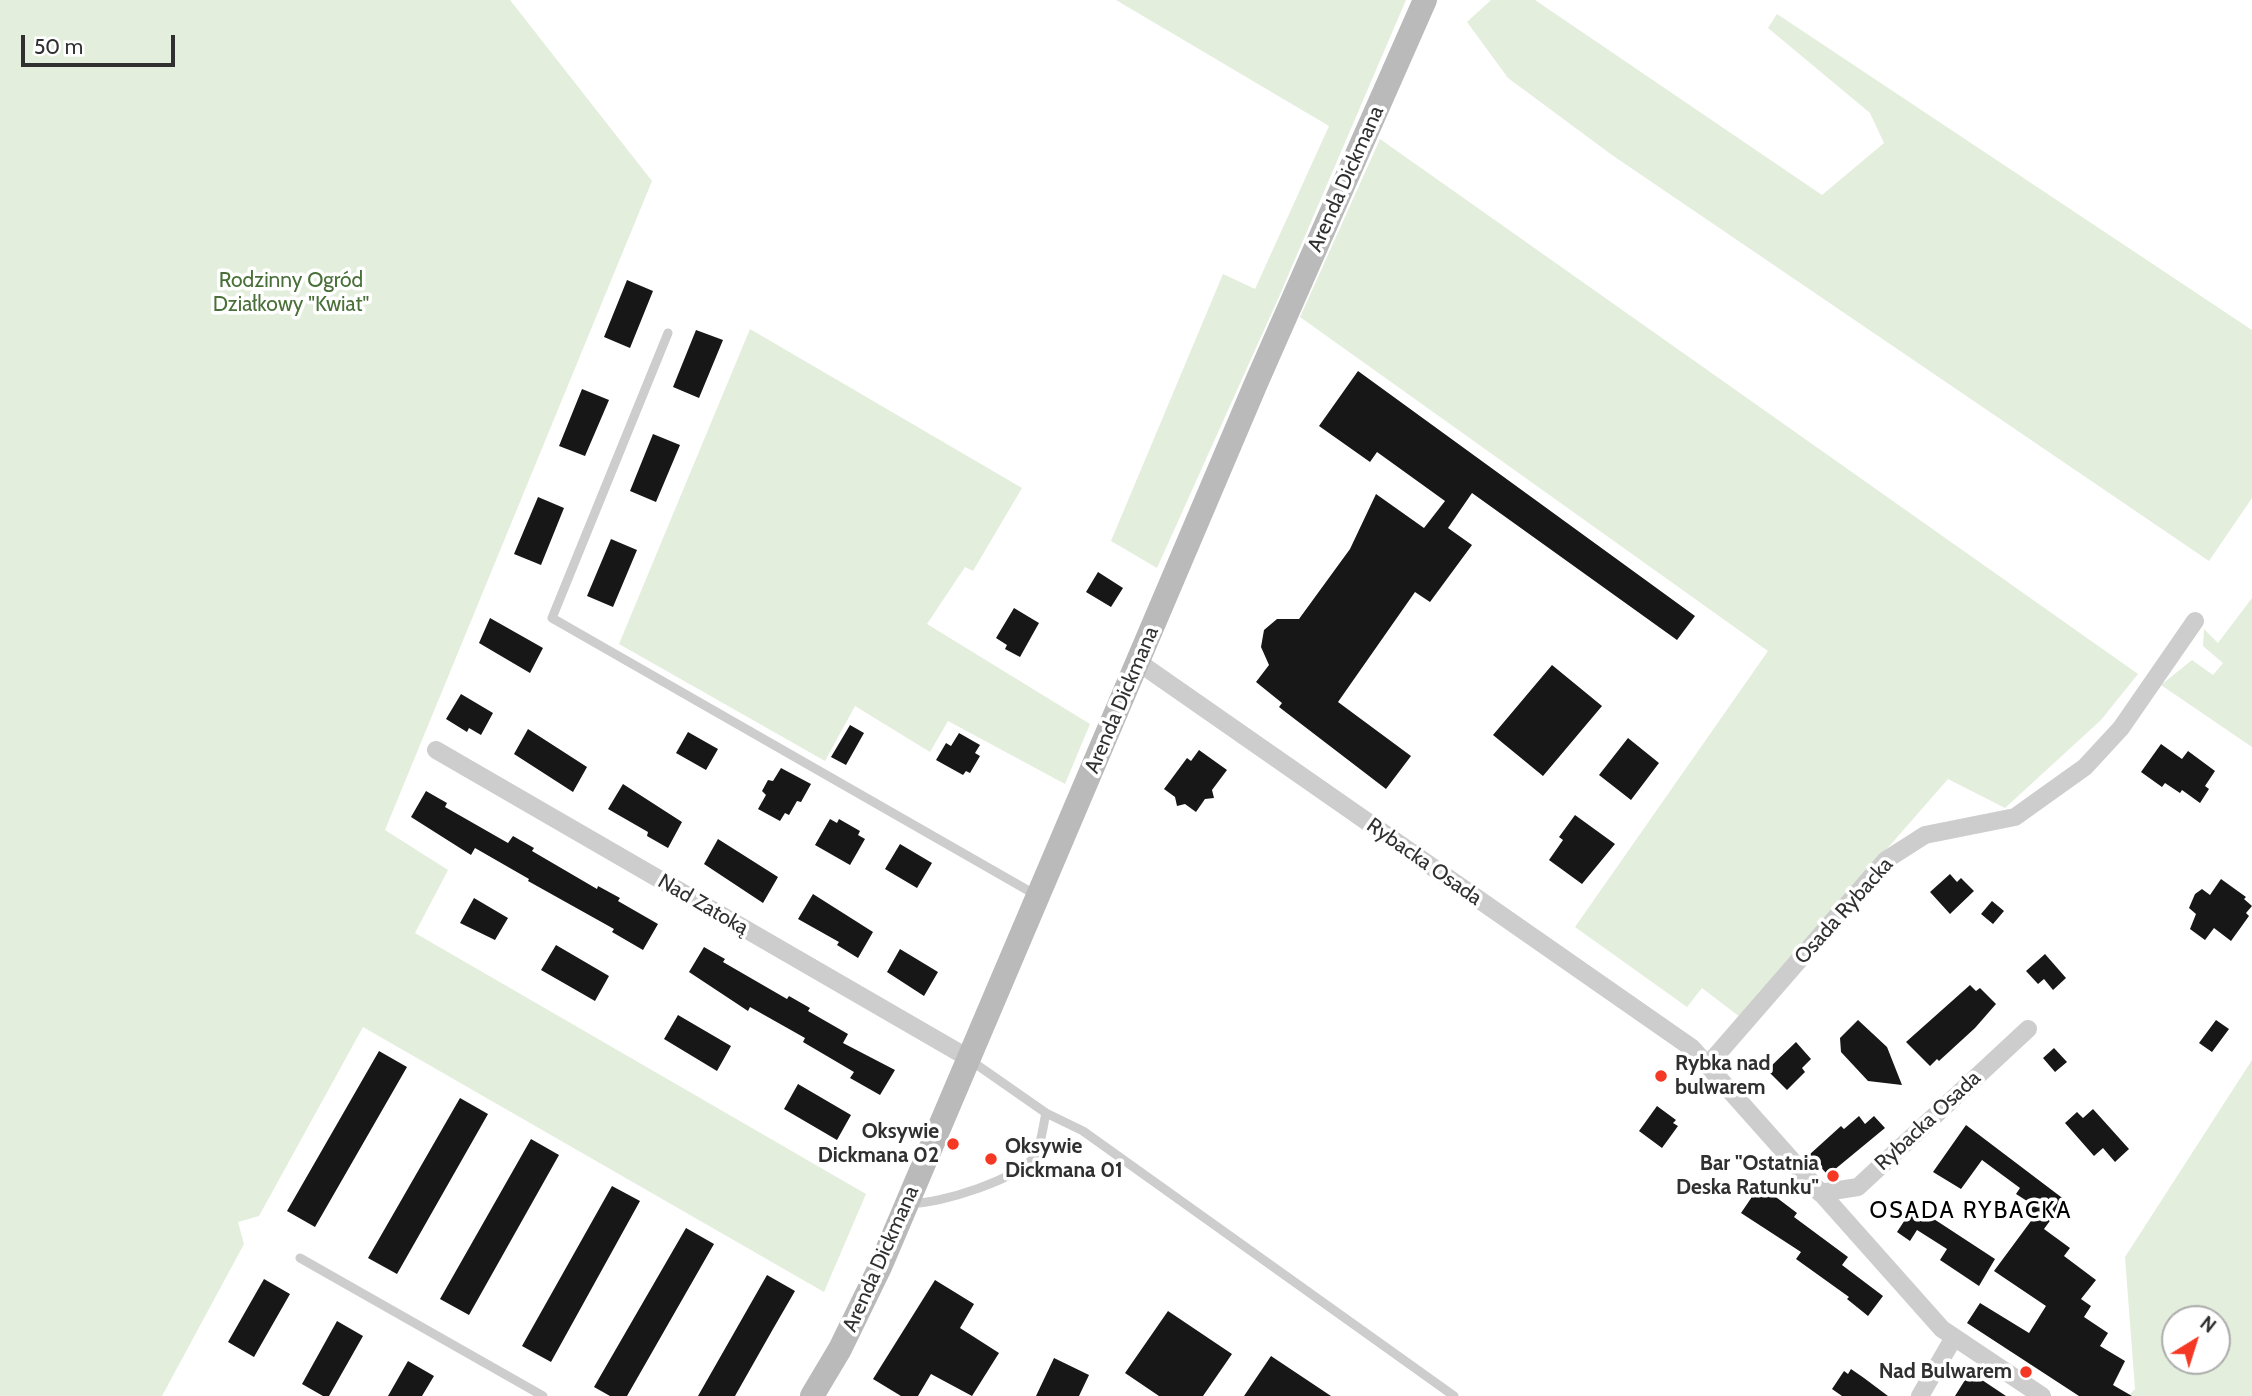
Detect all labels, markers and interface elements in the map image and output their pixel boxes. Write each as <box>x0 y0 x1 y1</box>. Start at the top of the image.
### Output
scale bar <box>24 21 178 65</box>
text: 50 m <box>34 34 83 59</box>
street label: Arenda Dickmana <box>1303 102 1389 256</box>
park label: Rodzinny Ogród Działkowy "Kwiat" <box>213 268 369 318</box>
street label: Arenda Dickmana <box>1080 623 1164 777</box>
street label: Rybacka Osada <box>1361 813 1487 911</box>
street label: Osada Rybacka <box>1789 852 1899 970</box>
street label: Nad Zatoką <box>653 869 753 941</box>
place label: Rybka nad bulwarem <box>1675 1051 1771 1101</box>
street label: Rybacka Osada <box>1870 1066 1986 1176</box>
marker: Rybka nad bulwarem <box>1653 1068 1669 1084</box>
place label: Oksywie Dickmana 02 <box>818 1119 939 1169</box>
place label: Oksywie Dickmana 01 <box>1005 1134 1123 1184</box>
marker: Oksywie Dickmana 02 <box>945 1136 961 1152</box>
marker: Oksywie Dickmana 01 <box>983 1151 999 1167</box>
place label: Bar "Ostatnia Deska Ratunku" <box>1676 1151 1819 1201</box>
marker: Bar "Ostatnia Deska Ratunku" <box>1825 1168 1841 1184</box>
street label: Arenda Dickmana <box>838 1182 924 1336</box>
district label: OSADA RYBACKA <box>1871 1197 2071 1225</box>
north arrow <box>2161 1305 2231 1375</box>
text: N <box>2196 1311 2220 1338</box>
place label: Nad Bulwarem <box>1879 1359 2012 1385</box>
marker: Nad Bulwarem <box>2018 1364 2034 1380</box>

